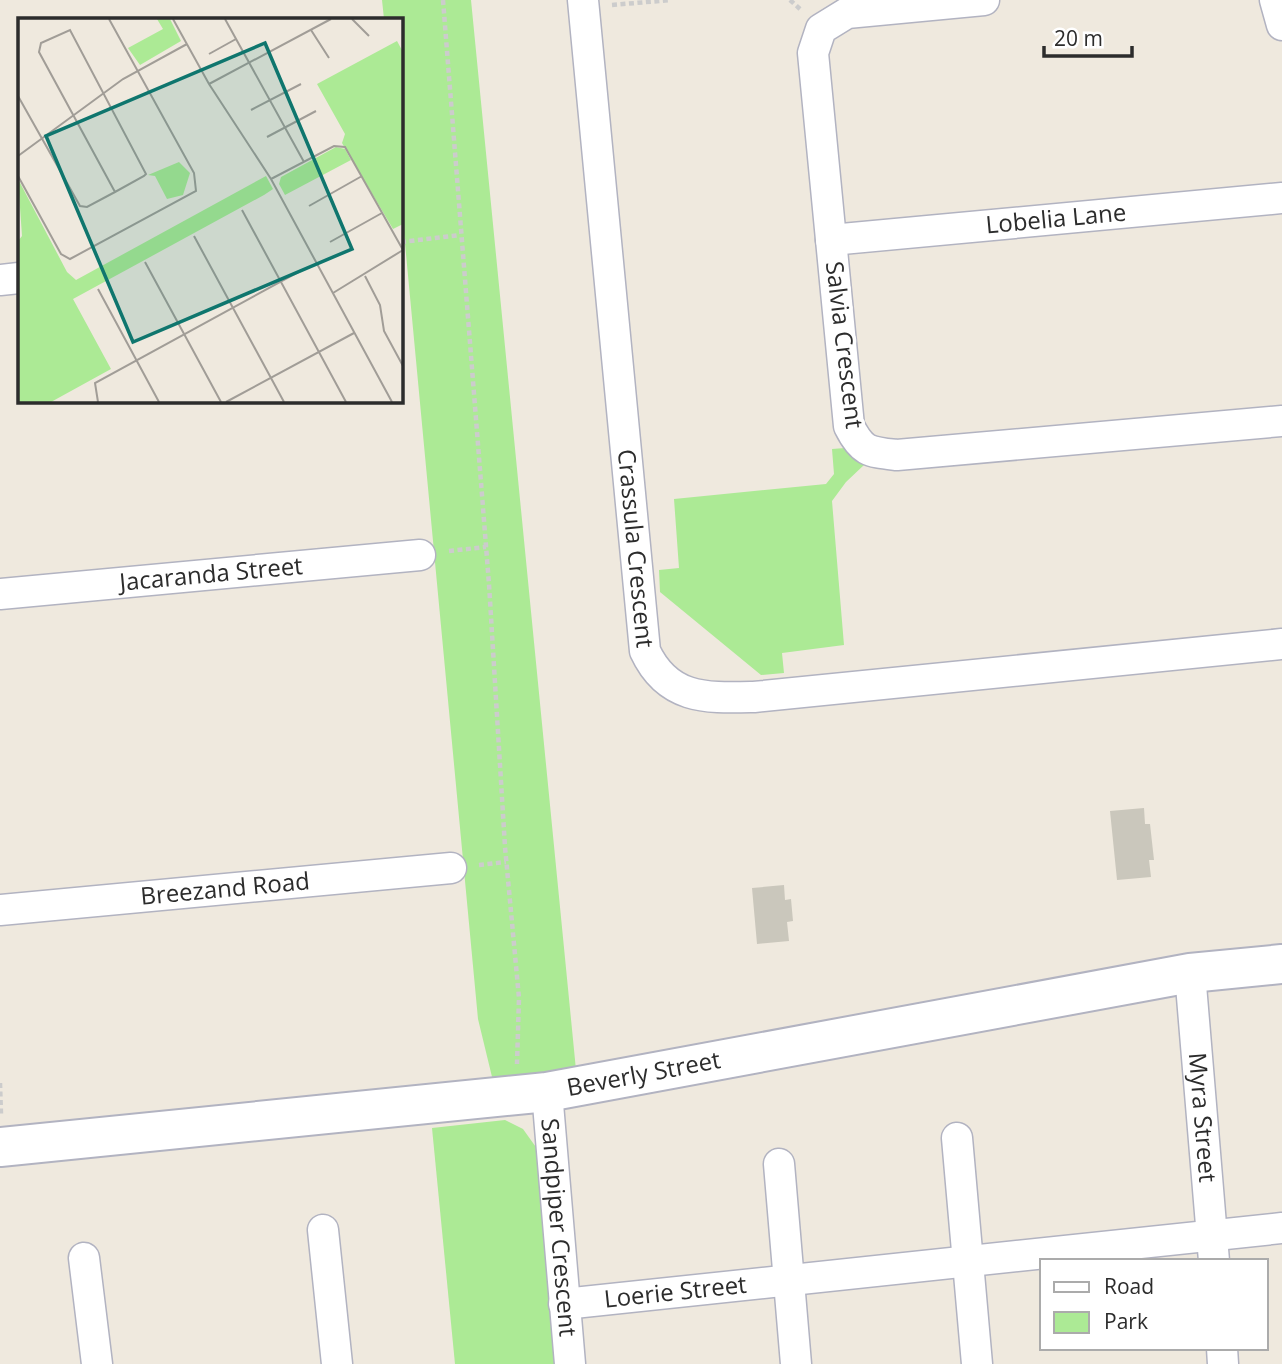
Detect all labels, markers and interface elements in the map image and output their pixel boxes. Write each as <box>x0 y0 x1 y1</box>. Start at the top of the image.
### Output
scale bar <box>1044 14 1132 58</box>
inset map <box>18 18 402 402</box>
text: 20 m <box>1054 24 1103 52</box>
street label: Lobelia Lane <box>984 195 1128 241</box>
street label: Salvia Crescent <box>819 259 872 430</box>
street label: Crassula Crescent <box>611 447 663 649</box>
street label: Jacaranda Street <box>116 548 304 598</box>
street label: Breezand Road <box>139 863 311 912</box>
street label: Beverly Street <box>564 1042 723 1103</box>
street label: Myra Street <box>1182 1051 1225 1184</box>
street label: Sandpiper Crescent <box>534 1117 586 1338</box>
legend <box>1040 1259 1268 1350</box>
street label: Loerie Street <box>602 1267 748 1315</box>
text: Road <box>1104 1272 1154 1300</box>
text: Park <box>1104 1307 1148 1335</box>

